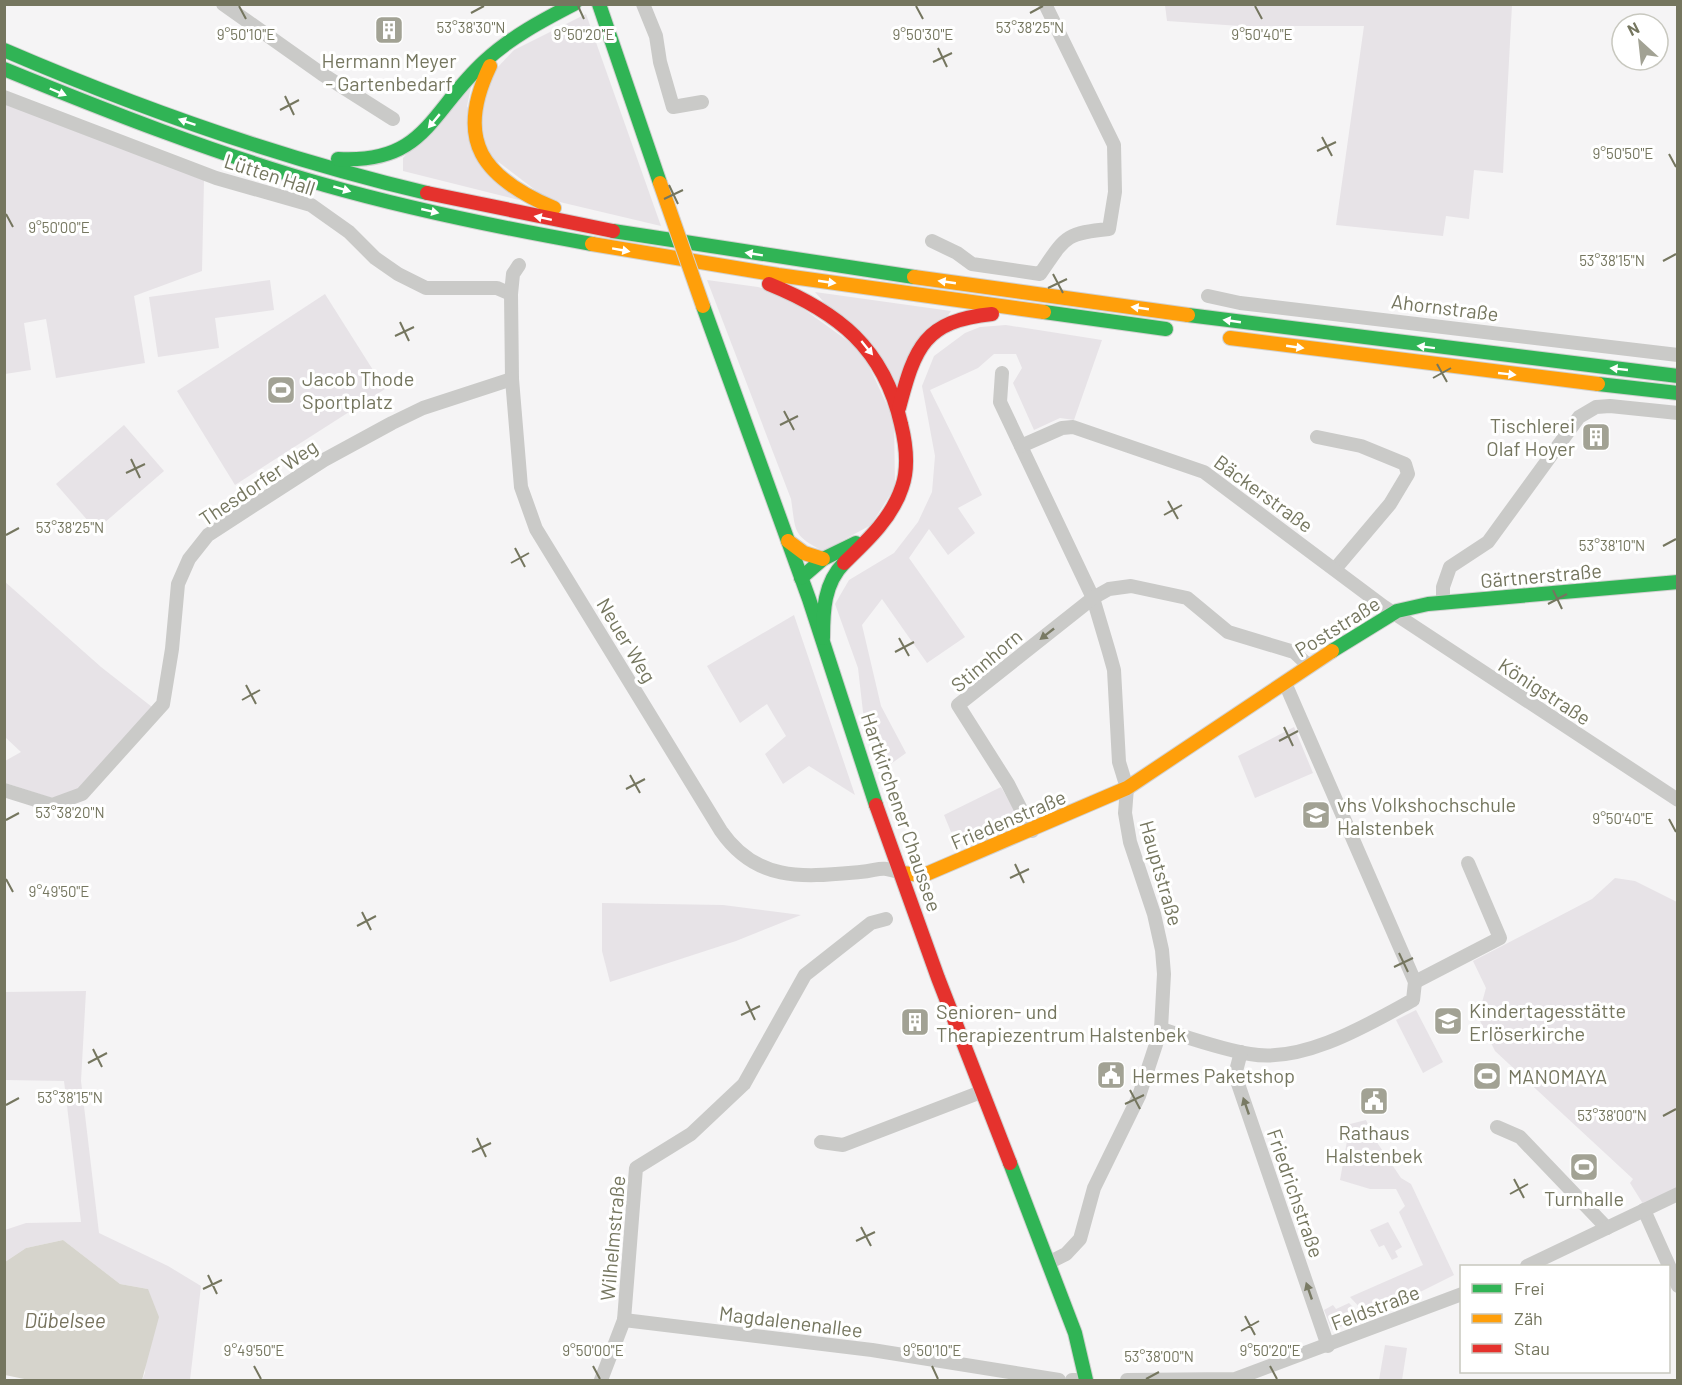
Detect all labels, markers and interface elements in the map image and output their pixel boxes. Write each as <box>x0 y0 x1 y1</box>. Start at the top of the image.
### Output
north arrow <box>1610 12 1670 72</box>
building icon: Hermann Meyer - Gartenbedarf <box>373 14 405 46</box>
text: N <box>1624 17 1642 39</box>
text: 53°38'30"N <box>437 18 505 36</box>
text: 53°38'25"N <box>996 18 1064 36</box>
text: 9°50'10"E <box>217 25 275 43</box>
text: 9°50'20"E <box>553 25 615 43</box>
text: 9°50'30"E <box>893 25 953 43</box>
text: 9°50'40"E <box>1231 25 1293 43</box>
place label: Hermann Meyer - Gartenbedarf <box>322 48 456 95</box>
one-way arrow <box>50 87 67 96</box>
one-way arrow <box>429 113 441 128</box>
one-way arrow <box>178 117 196 127</box>
text: 9°50'50"E <box>1593 144 1653 162</box>
street label: Lütten Hall <box>221 148 319 200</box>
one-way arrow <box>333 185 351 194</box>
one-way arrow <box>421 207 439 217</box>
one-way arrow <box>534 213 553 222</box>
text: 9°50'00"E <box>28 218 90 236</box>
one-way arrow <box>612 245 631 254</box>
one-way arrow <box>744 249 763 258</box>
text: 53°38'15"N <box>1579 251 1645 269</box>
one-way arrow <box>937 277 956 286</box>
one-way arrow <box>818 278 837 287</box>
street label: Ahornstraße <box>1390 289 1500 325</box>
one-way arrow <box>1130 304 1149 313</box>
one-way arrow <box>1223 317 1242 326</box>
one-way arrow <box>861 340 874 356</box>
one-way arrow <box>1416 342 1435 352</box>
one-way arrow <box>1286 343 1305 352</box>
one-way arrow <box>1610 364 1629 374</box>
place label: Jacob Thode Sportplatz <box>302 366 414 413</box>
one-way arrow <box>1498 369 1517 379</box>
sports icon: Jacob Thode Sportplatz <box>265 374 297 406</box>
place label: Tischlerei Olaf Hoyer <box>1486 413 1575 460</box>
building icon: Tischlerei Olaf Hoyer <box>1580 421 1612 453</box>
street label: Thesdorfer Weg <box>194 434 322 530</box>
street label: Bäckerstraße <box>1210 449 1318 537</box>
text: 53°38'25"N <box>36 518 104 536</box>
text: 53°38'10"N <box>1579 536 1645 554</box>
street label: Gärtnerstraße <box>1479 558 1603 592</box>
street label: Poststraße <box>1290 591 1384 661</box>
street label: Neuer Weg <box>592 593 662 687</box>
street label: Stinnhorn <box>946 623 1026 697</box>
one-way arrow <box>1040 628 1055 640</box>
street label: Königstraße <box>1494 652 1596 730</box>
street label: Hartkirchener Chaussee <box>857 709 947 915</box>
street label: Friedenstraße <box>947 784 1069 854</box>
place label: vhs Volkshochschule Halstenbek <box>1337 792 1516 839</box>
school or university icon: vhs Volkshochschule Halstenbek <box>1300 799 1332 831</box>
text: 53°38'20"N <box>35 803 105 821</box>
text: 9°50'40"E <box>1592 809 1654 827</box>
street label: Hauptstraße <box>1136 818 1188 928</box>
text: 9°49'50"E <box>29 882 89 900</box>
place label: Kindertagesstätte Erlöserkirche <box>1469 998 1626 1045</box>
place label: Senioren- und Therapiezentrum Halstenbek <box>936 999 1186 1046</box>
school or university icon: Kindertagesstätte Erlöserkirche <box>1432 1005 1464 1037</box>
building icon: Senioren- und Therapiezentrum Halstenbek <box>899 1006 931 1038</box>
public building icon: Hermes Paketshop <box>1095 1059 1127 1091</box>
sports icon: MANOMAYA <box>1471 1060 1503 1092</box>
place label: Hermes Paketshop <box>1132 1063 1295 1087</box>
place label: MANOMAYA <box>1508 1064 1607 1088</box>
public building icon: Rathaus Halstenbek <box>1358 1085 1390 1117</box>
text: 53°38'15"N <box>37 1088 103 1106</box>
one-way arrow <box>1240 1097 1250 1115</box>
text: 53°38'00"N <box>1577 1106 1647 1124</box>
place label: Rathaus Halstenbek <box>1325 1120 1423 1167</box>
street label: Friedrichstraße <box>1263 1125 1329 1261</box>
sports icon: Turnhalle <box>1568 1151 1600 1183</box>
street label: Wilhelmstraße <box>595 1174 629 1302</box>
place label: Turnhalle <box>1544 1186 1624 1210</box>
legend <box>1460 1265 1670 1373</box>
text: Frei <box>1514 1277 1545 1299</box>
street label: Feldstraße <box>1327 1279 1423 1335</box>
one-way arrow <box>1304 1282 1314 1300</box>
street label: Magdalenenallee <box>718 1300 864 1342</box>
water label: Dübelsee <box>24 1307 106 1332</box>
text: Zäh <box>1514 1307 1543 1329</box>
text: Stau <box>1514 1337 1550 1359</box>
text: 9°49'50"E <box>224 1341 284 1359</box>
text: 9°50'00"E <box>562 1341 624 1359</box>
text: 9°50'10"E <box>903 1341 961 1359</box>
text: 9°50'20"E <box>1239 1341 1301 1359</box>
text: 53°38'00"N <box>1124 1347 1194 1365</box>

